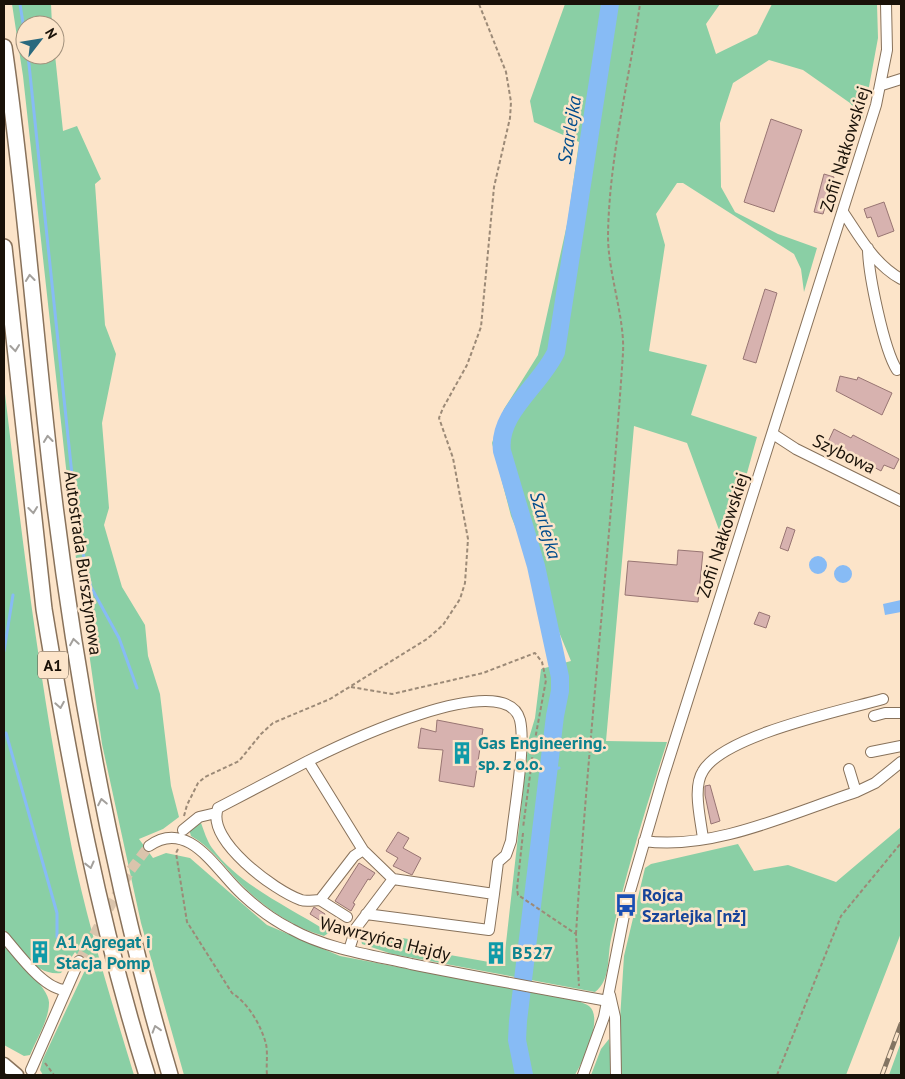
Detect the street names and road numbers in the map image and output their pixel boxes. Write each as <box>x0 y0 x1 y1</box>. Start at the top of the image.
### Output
street label: Zofii Nałkowskiej <box>814 83 875 214</box>
street label: Szybowa <box>809 428 879 479</box>
street label: Autostrada Bursztynowa <box>59 469 108 657</box>
street label: Zofii Nałkowskiej <box>691 469 754 600</box>
road number: A1 <box>38 652 68 678</box>
street label: Wawrzyńca Hajdy <box>317 911 454 966</box>

